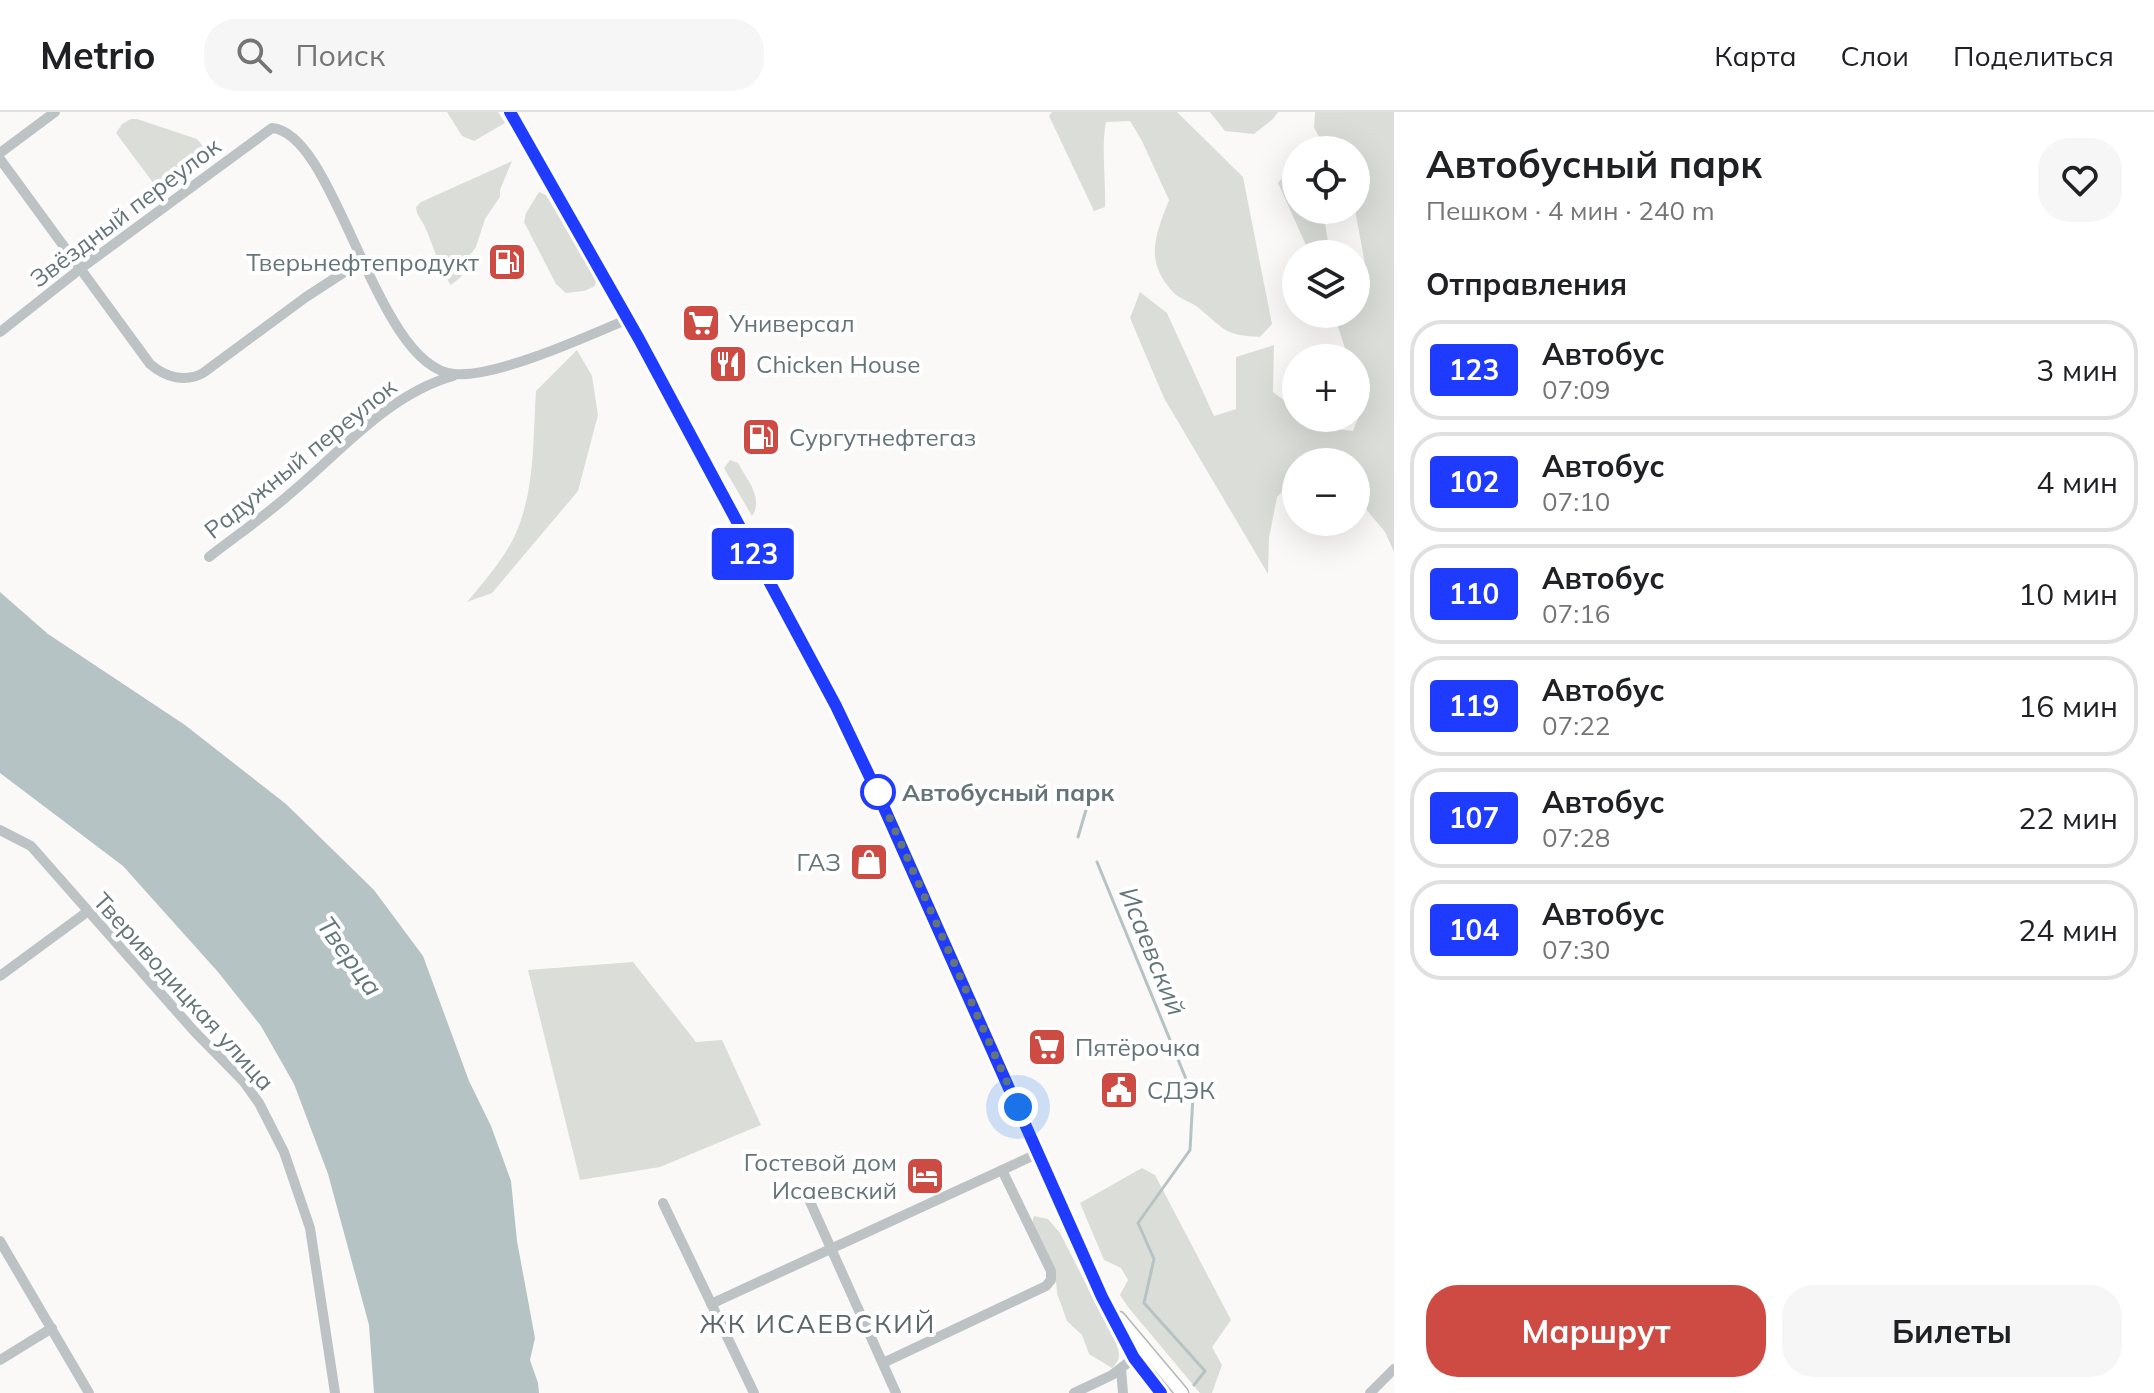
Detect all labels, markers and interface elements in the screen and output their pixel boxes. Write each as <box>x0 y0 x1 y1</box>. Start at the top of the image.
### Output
search box <box>204 19 764 91</box>
text: Metrio <box>40 31 156 79</box>
icon: search <box>232 33 276 77</box>
text: Поиск <box>296 36 385 74</box>
text: Карта <box>1714 38 1797 73</box>
text: Слои <box>1841 38 1909 73</box>
text: Поделиться <box>1953 38 2114 73</box>
street label: Звёздный переулок <box>24 131 226 293</box>
map controls <box>1282 136 1370 536</box>
button: locate <box>1282 136 1370 224</box>
button: heart <box>2038 138 2122 222</box>
text: Автобусный парк <box>1426 140 1762 188</box>
text: Пешком · 4 мин · 240 m <box>1426 194 1715 227</box>
button: layers <box>1282 240 1370 328</box>
fuel station icon: Тверьнефтепродукт <box>486 241 528 283</box>
place label: Тверьнефтепродукт <box>246 247 479 277</box>
text: Отправления <box>1426 265 1627 303</box>
supermarket icon: Универсал <box>680 302 722 344</box>
place label: Универсал <box>728 308 855 338</box>
text: Автобус <box>1542 335 1665 373</box>
restaurant icon: Chicken House <box>707 343 749 385</box>
button: + <box>1282 344 1370 432</box>
place label: Chicken House <box>756 349 920 379</box>
text: 3 мин <box>2036 351 2118 389</box>
text: 123 <box>1449 352 1499 387</box>
street label: Радужный переулок <box>198 371 402 545</box>
text: 07:09 <box>1542 373 1610 406</box>
fuel station icon: Сургутнефтегаз <box>740 416 782 458</box>
place label: Сургутнефтегаз <box>789 422 976 452</box>
text: Автобус <box>1542 447 1665 485</box>
button: − <box>1282 448 1370 536</box>
text: 4 мин <box>2036 463 2118 501</box>
text: 102 <box>1449 464 1499 499</box>
text: 07:10 <box>1542 485 1610 518</box>
line badge: 123 <box>707 528 799 580</box>
text: 123 <box>728 536 778 571</box>
text: Автобус <box>1542 559 1665 597</box>
text: 10 мин <box>2018 575 2118 613</box>
text: 110 <box>1449 576 1499 611</box>
text: 07:16 <box>1542 597 1610 630</box>
text: Автобус <box>1542 671 1665 709</box>
text: 16 мин <box>2018 687 2118 725</box>
text: 119 <box>1449 688 1499 723</box>
text: 07:22 <box>1542 709 1610 742</box>
marker: Автобусный парк <box>861 775 895 809</box>
place label: Автобусный парк <box>902 777 1114 807</box>
text: Автобус <box>1542 783 1665 821</box>
text: 22 мин <box>2018 799 2118 837</box>
text: 107 <box>1449 800 1499 835</box>
text: 07:28 <box>1542 821 1610 854</box>
shop icon: ГАЗ <box>848 841 890 883</box>
place label: ГАЗ <box>797 847 841 877</box>
water label: Исаевский <box>1112 882 1194 1020</box>
street label: Твериводицкая улица <box>87 886 281 1096</box>
text: Автобус <box>1542 895 1665 933</box>
water label: Тверца <box>310 910 390 1002</box>
text: 24 мин <box>2018 911 2118 949</box>
text: 104 <box>1449 912 1499 947</box>
text: 07:30 <box>1542 933 1610 966</box>
supermarket icon: Пятёрочка <box>1026 1026 1068 1068</box>
place label: Пятёрочка <box>1075 1032 1200 1062</box>
public building icon: СДЭК <box>1098 1069 1140 1111</box>
place label: СДЭК <box>1147 1075 1215 1105</box>
your location <box>998 1087 1038 1127</box>
place label: Гостевой дом Исаевский <box>744 1147 897 1205</box>
hotel icon: Гостевой дом Исаевский <box>904 1155 946 1197</box>
button: Маршрут <box>1426 1285 1766 1377</box>
button: Билеты <box>1782 1285 2122 1377</box>
district label: ЖК ИСАЕВСКИЙ <box>700 1307 936 1340</box>

